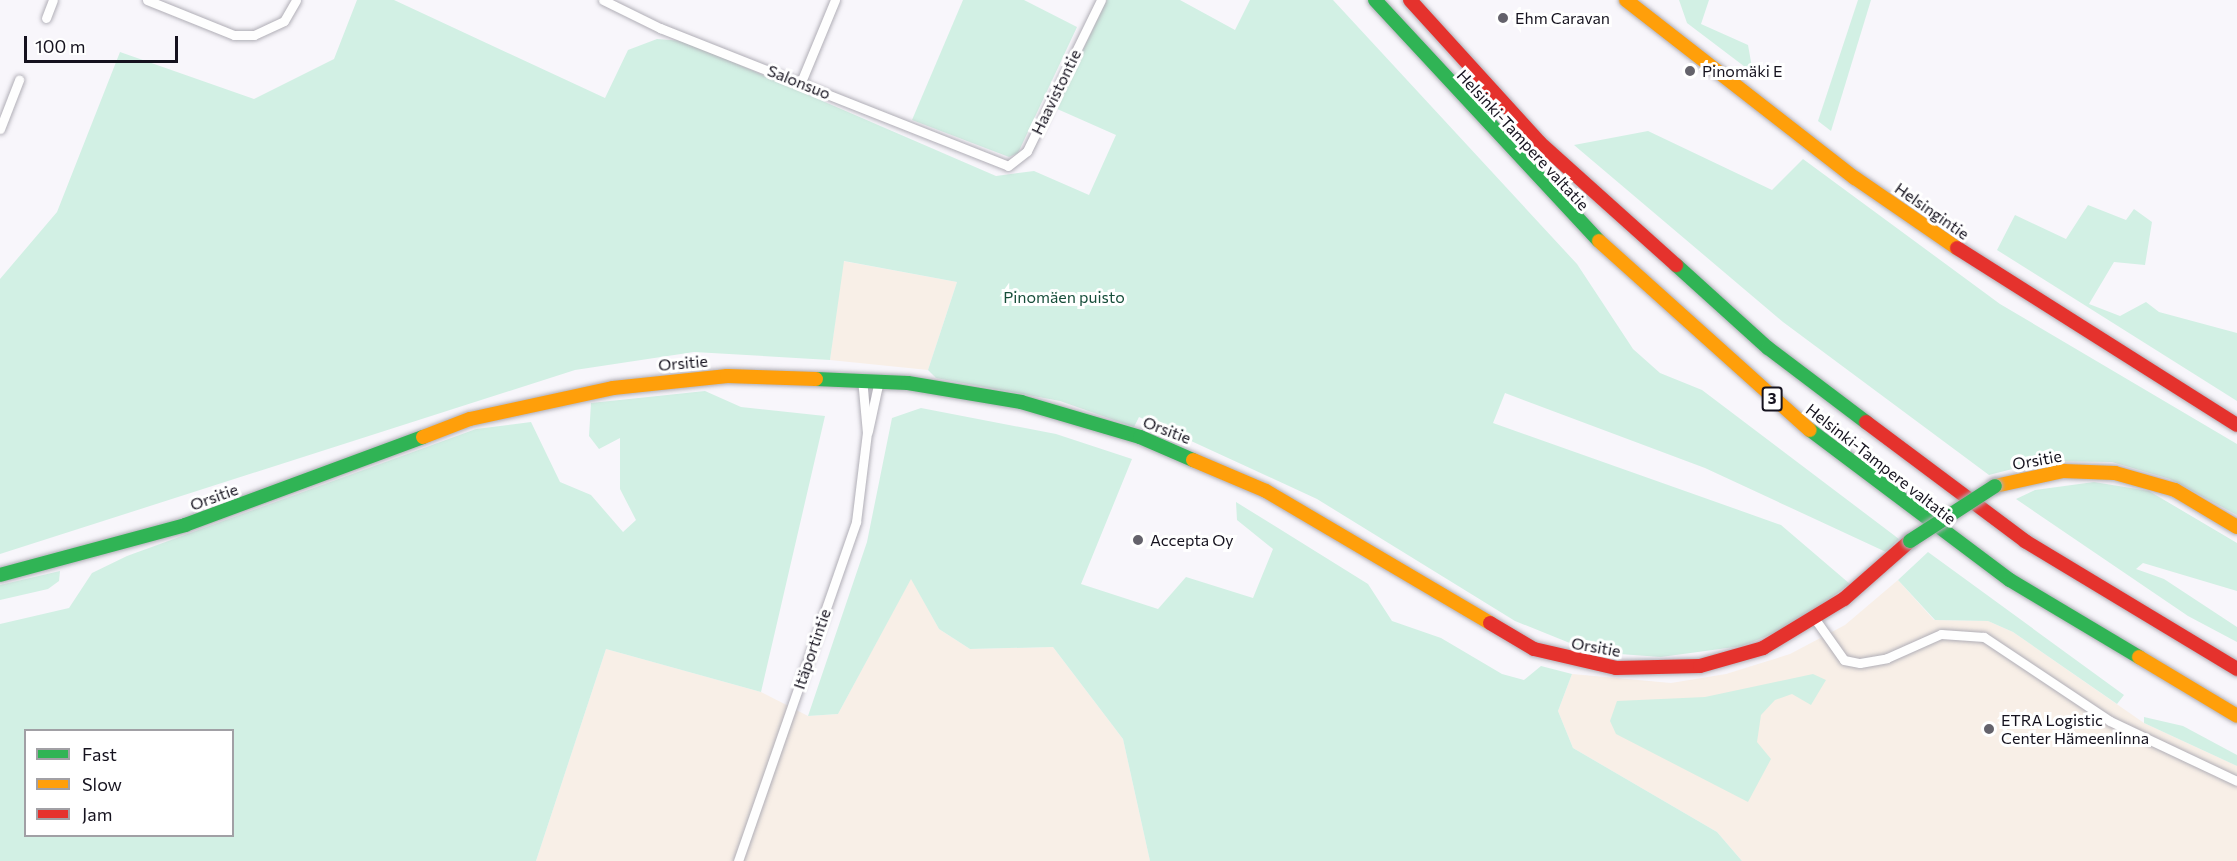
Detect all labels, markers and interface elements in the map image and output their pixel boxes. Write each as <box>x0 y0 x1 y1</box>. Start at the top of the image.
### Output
place label: Ehm Caravan <box>1515 8 1610 28</box>
marker: Ehm Caravan <box>1496 11 1510 25</box>
scale bar <box>27 24 182 62</box>
text: 100 m <box>35 35 85 57</box>
street label: Haavistontie <box>1027 46 1085 138</box>
street label: Salonsuo <box>765 61 833 103</box>
place label: Pinomäki E <box>1702 61 1782 81</box>
marker: Pinomäki E <box>1683 64 1697 78</box>
street label: Helsinki-Tampere valtatie <box>1453 66 1593 214</box>
street label: Helsingintie <box>1891 178 1973 244</box>
park label: Pinomäen puisto <box>1003 287 1125 307</box>
street label: Orsitie <box>657 351 709 375</box>
road number: 3 <box>1762 387 1782 411</box>
street label: Helsinki-Tampere valtatie <box>1802 400 1960 528</box>
street label: Orsitie <box>1140 412 1194 448</box>
street label: Orsitie <box>2011 446 2063 474</box>
street label: Orsitie <box>187 479 241 515</box>
place label: Accepta Oy <box>1150 530 1234 550</box>
marker: Accepta Oy <box>1131 533 1145 547</box>
street label: Itäportintie <box>789 606 835 692</box>
street label: Orsitie <box>1570 633 1622 661</box>
place label: ETRA Logistic Center Hämeenlinna <box>2001 710 2149 748</box>
marker: ETRA Logistic Center Hämeenlinna <box>1982 722 1996 736</box>
legend <box>24 729 234 837</box>
text: Fast <box>82 743 117 765</box>
text: Slow <box>82 773 122 795</box>
text: Jam <box>82 803 112 825</box>

